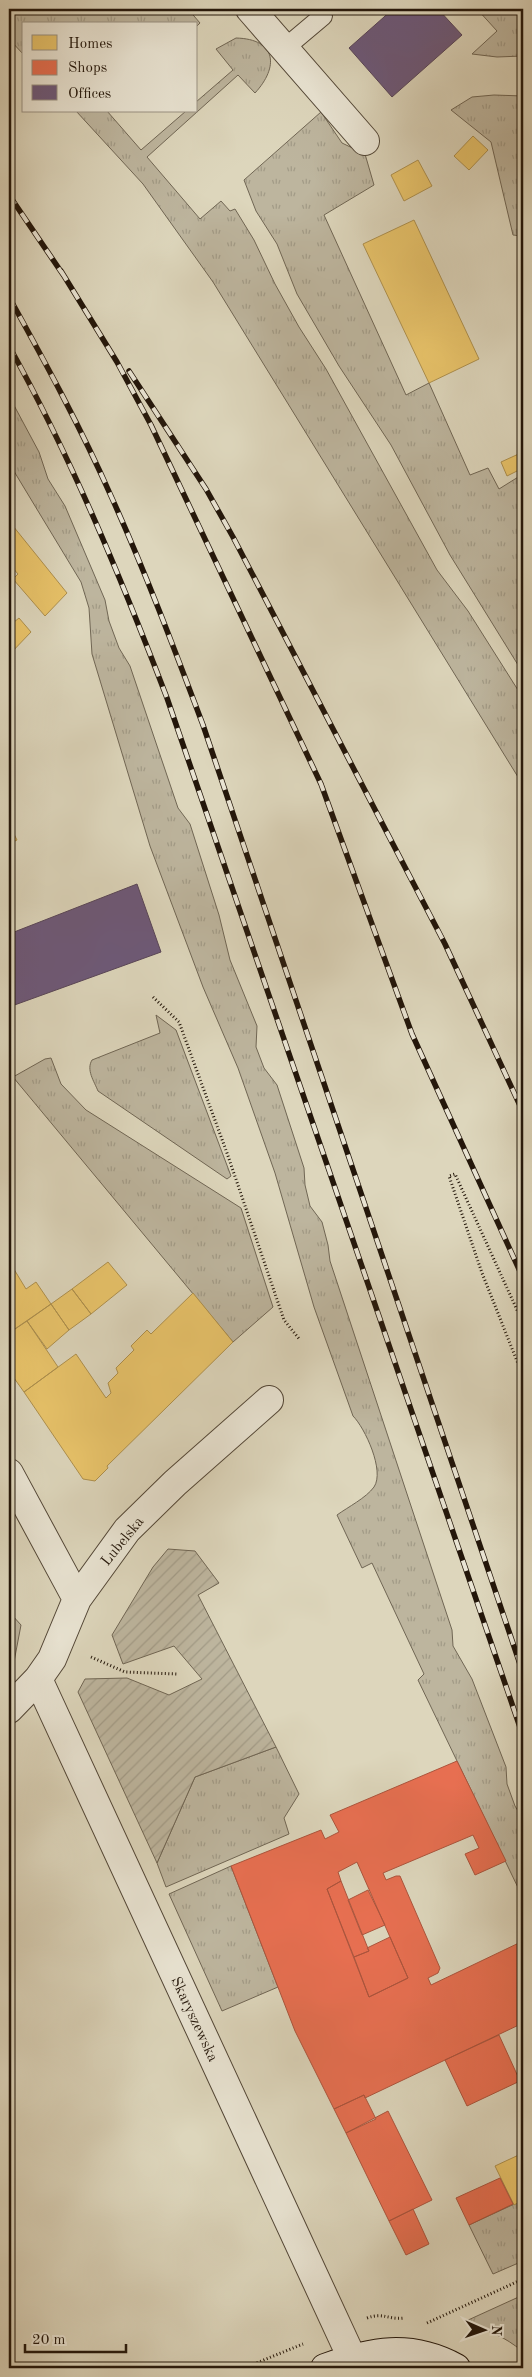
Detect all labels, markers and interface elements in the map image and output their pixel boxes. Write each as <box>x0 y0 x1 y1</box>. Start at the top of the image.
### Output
legend <box>22 22 198 112</box>
text: Homes <box>68 37 113 52</box>
text: Shops <box>68 61 107 76</box>
text: Offices <box>68 87 111 102</box>
street label: Lubelska <box>99 1514 148 1569</box>
street label: Skaryszewska <box>167 1975 220 2065</box>
north arrow <box>460 2304 510 2354</box>
scale bar <box>25 2322 126 2354</box>
text: N <box>489 2325 503 2336</box>
text: 20 m <box>32 2333 66 2348</box>

